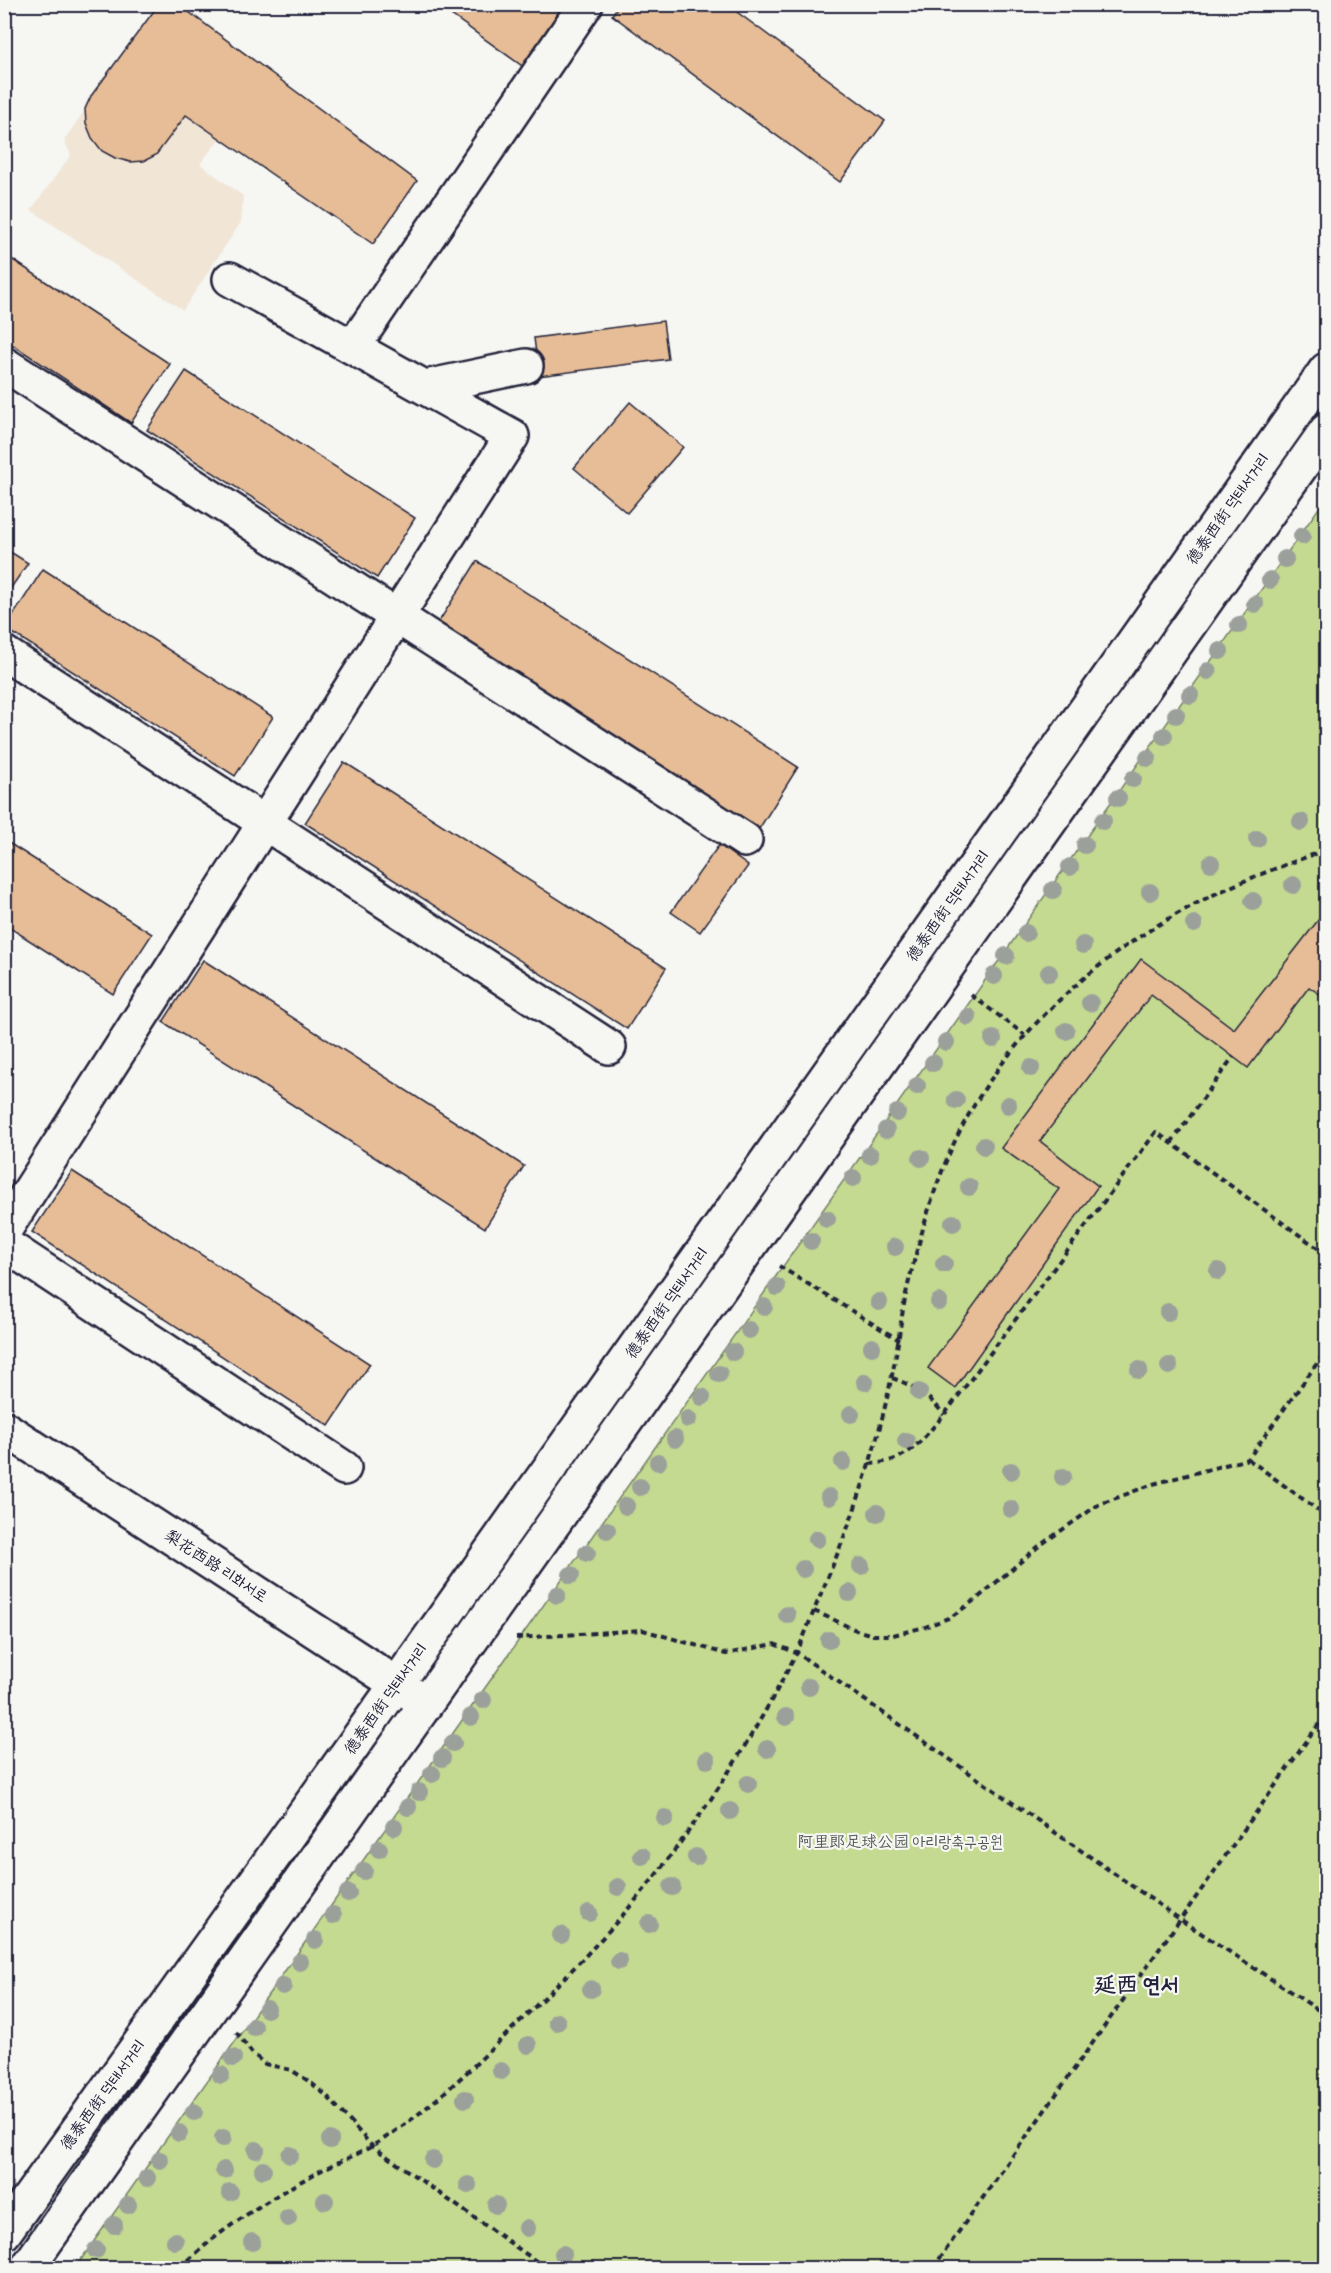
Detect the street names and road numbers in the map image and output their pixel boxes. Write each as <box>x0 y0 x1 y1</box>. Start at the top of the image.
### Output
street label: 德泰西街 덕태서거리 <box>1182 449 1274 569</box>
street label: 德泰西街 덕태서거리 <box>902 846 994 966</box>
street label: 德泰西街 덕태서거리 <box>621 1243 713 1363</box>
street label: 梨花西路 리화서로 <box>161 1525 271 1607</box>
street label: 德泰西街 덕태서거리 <box>340 1639 432 1759</box>
street label: 德泰西街 덕태서거리 <box>56 2036 150 2154</box>

